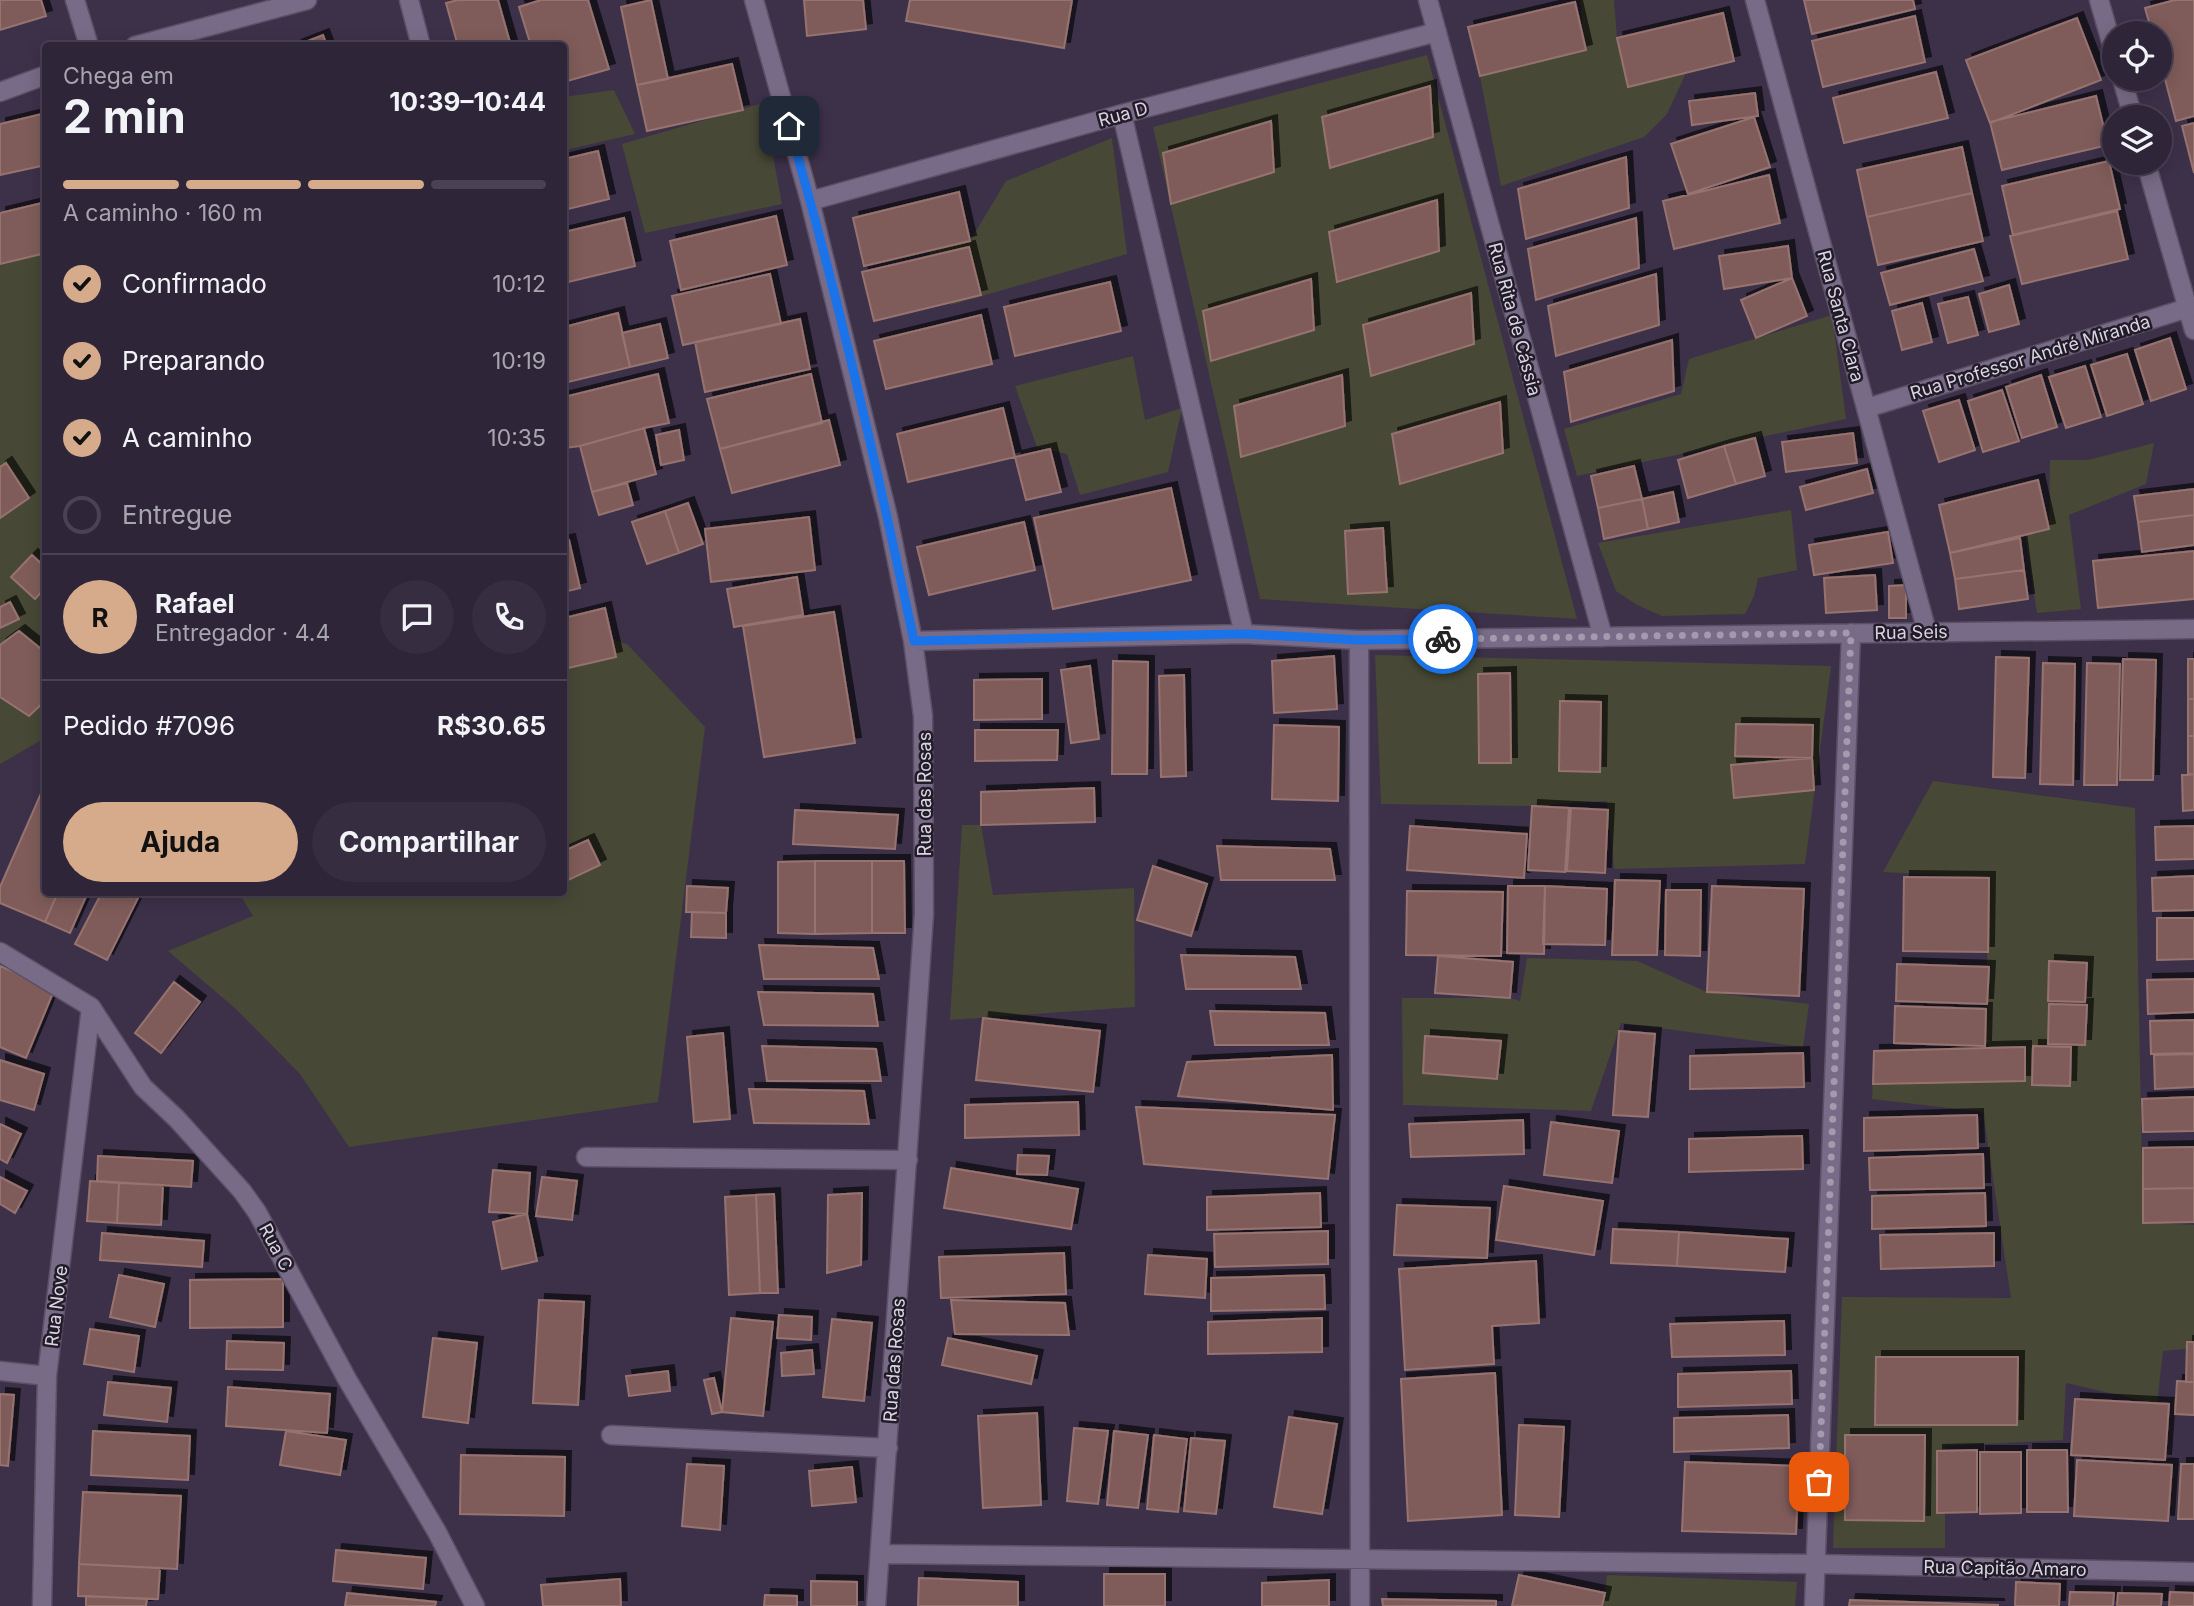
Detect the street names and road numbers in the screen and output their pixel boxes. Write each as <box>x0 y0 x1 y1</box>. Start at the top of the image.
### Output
street label: Rua D <box>1096 97 1150 131</box>
street label: Rua Rita de Cássia <box>1484 240 1546 398</box>
street label: Rua Santa Clara <box>1813 248 1869 384</box>
street label: Rua Professor André Miranda <box>1907 310 2153 404</box>
street label: Rua Seis <box>1874 621 1948 643</box>
street label: Rua das Rosas <box>914 732 935 856</box>
street label: Rua C <box>255 1220 297 1274</box>
street label: Rua Nove <box>41 1264 71 1348</box>
street label: Rua das Rosas <box>879 1297 909 1423</box>
street label: Rua Capitão Amaro <box>1923 1556 2087 1580</box>

